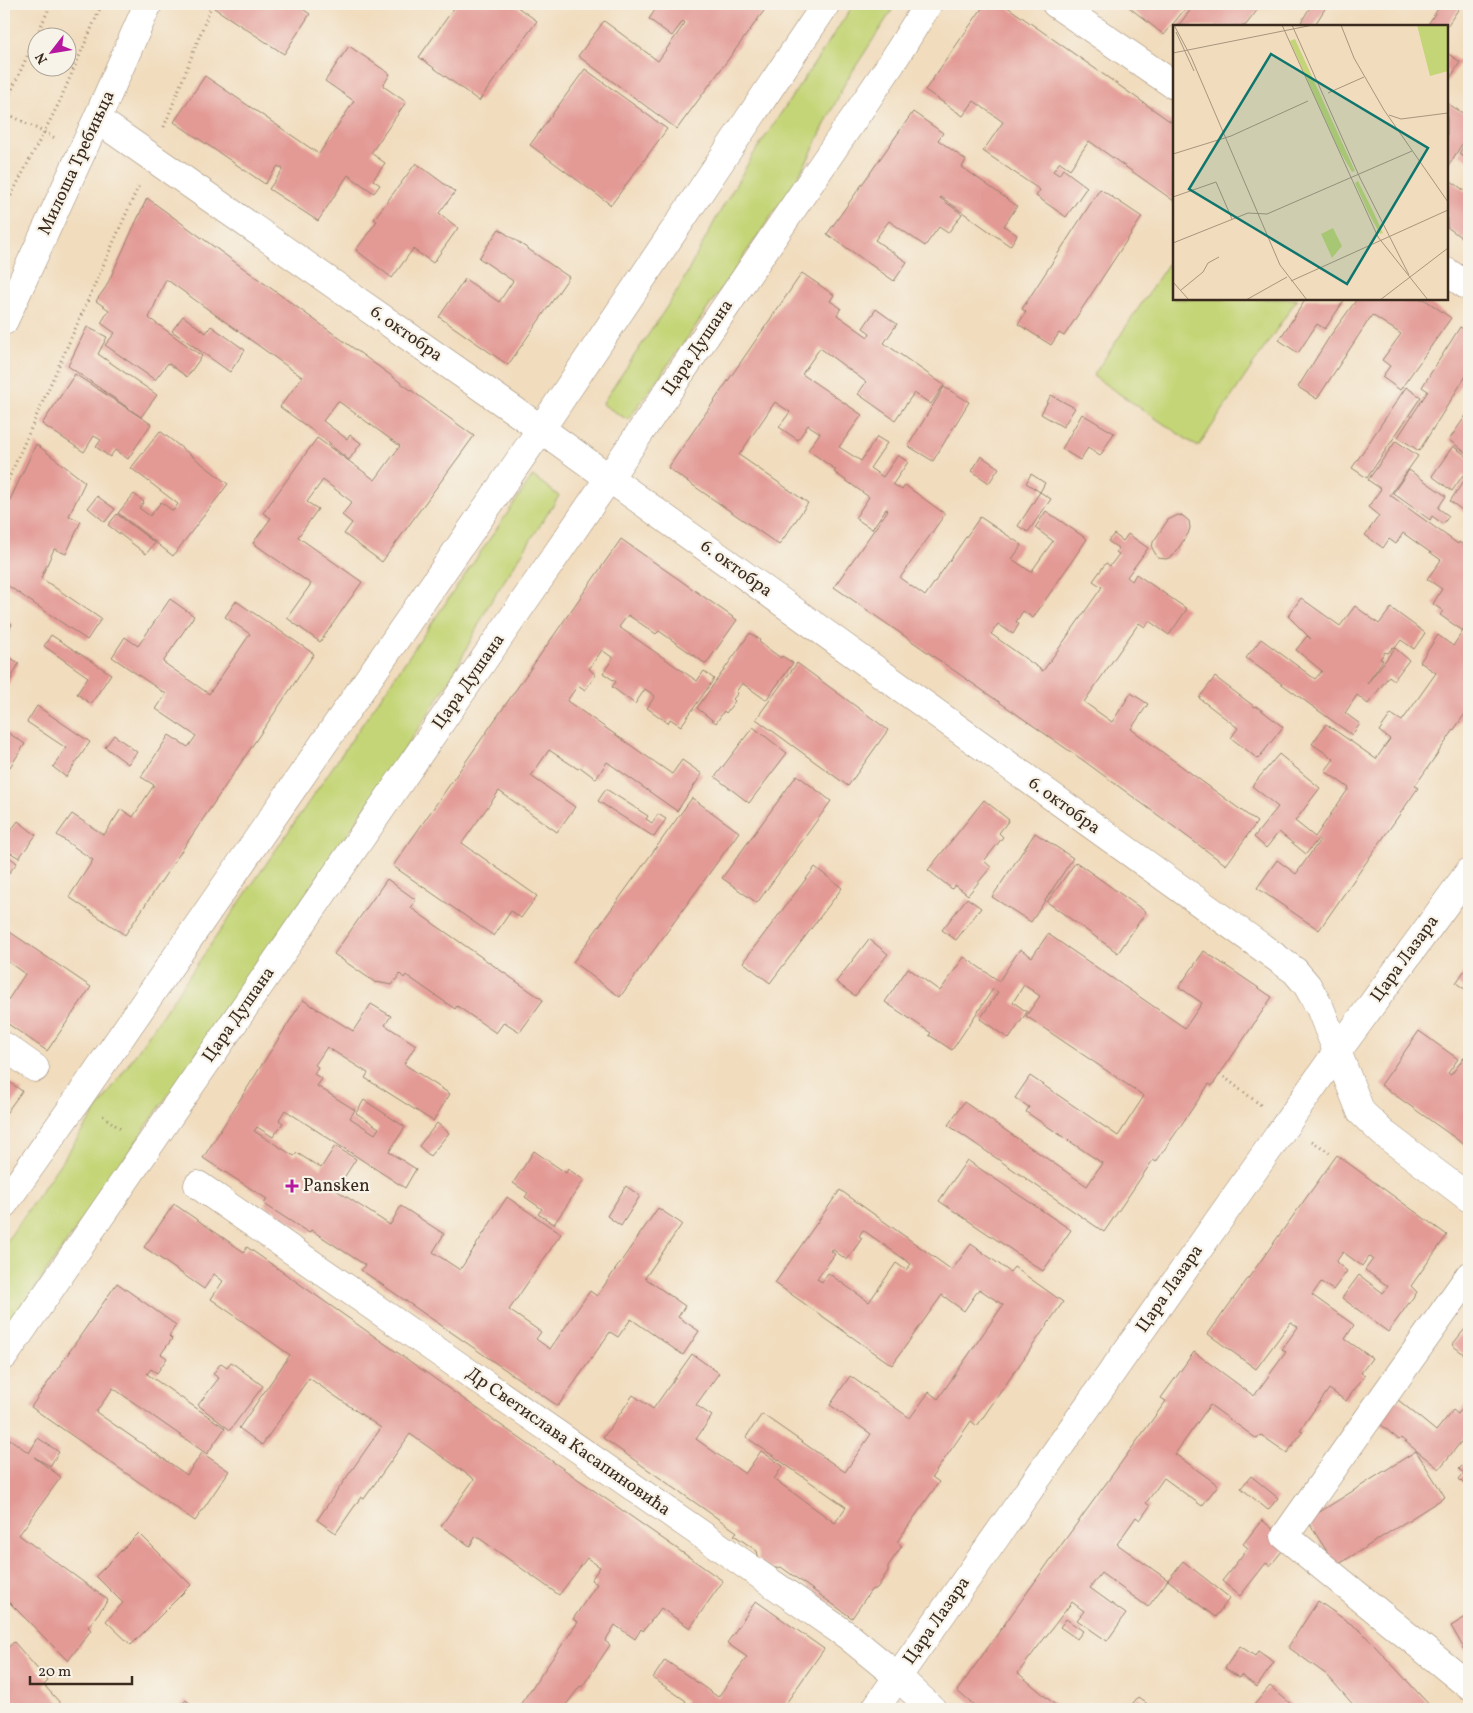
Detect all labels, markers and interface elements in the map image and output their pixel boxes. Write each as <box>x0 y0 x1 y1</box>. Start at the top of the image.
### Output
inset map <box>1173 25 1448 300</box>
north arrow <box>28 28 78 78</box>
text: N <box>31 49 53 67</box>
street label: Милоша Требињца <box>33 87 121 239</box>
street label: Цара Душана <box>656 295 740 401</box>
street label: 6. октобра <box>365 300 447 368</box>
street label: 6. октобра <box>695 534 777 604</box>
street label: Цара Душана <box>427 629 511 735</box>
street label: 6. октобра <box>1023 771 1105 841</box>
street label: Цара Лазара <box>1365 910 1445 1008</box>
street label: Цара Душана <box>197 962 281 1068</box>
place label: Pansken <box>303 1174 370 1199</box>
marker: Pansken <box>285 1179 299 1193</box>
street label: Цара Лазара <box>1130 1240 1210 1338</box>
street label: Др Светислава Касапиновића <box>461 1362 675 1522</box>
street label: Цара Лазара <box>897 1572 977 1670</box>
scale bar <box>30 1653 132 1685</box>
text: 20 m <box>38 1662 71 1683</box>

